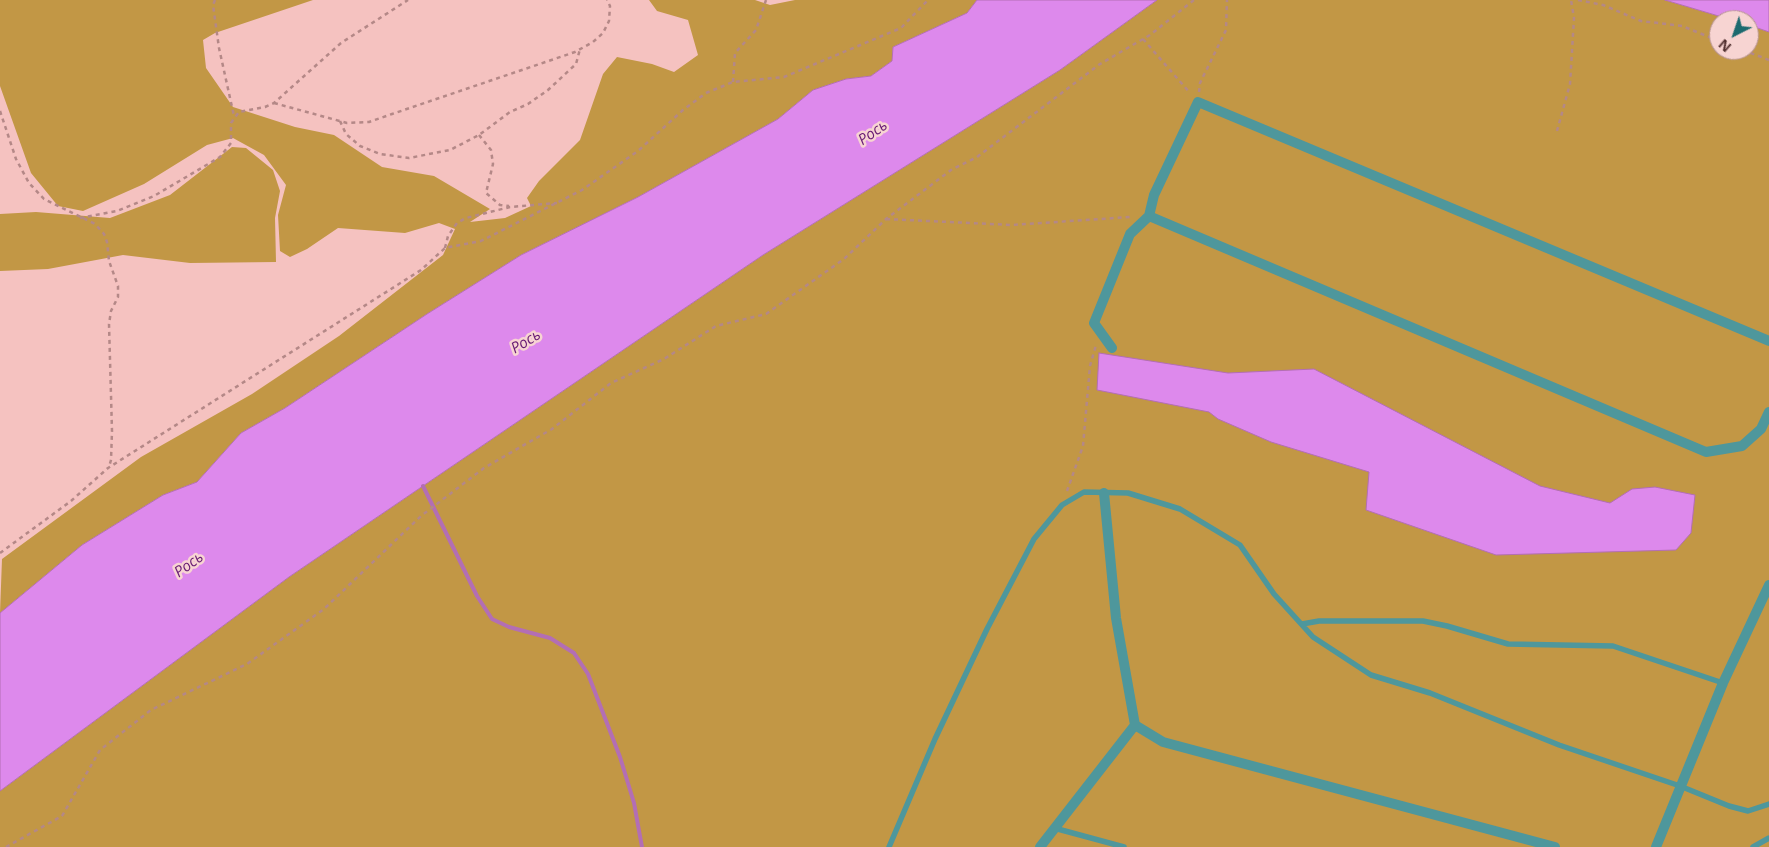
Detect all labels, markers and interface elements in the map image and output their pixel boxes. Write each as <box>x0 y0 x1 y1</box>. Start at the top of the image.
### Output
north arrow <box>1709 10 1759 60</box>
text: N <box>1714 35 1735 57</box>
water label: Рось <box>855 117 891 149</box>
water label: Рось <box>508 326 544 358</box>
water label: Рось <box>171 548 207 582</box>

